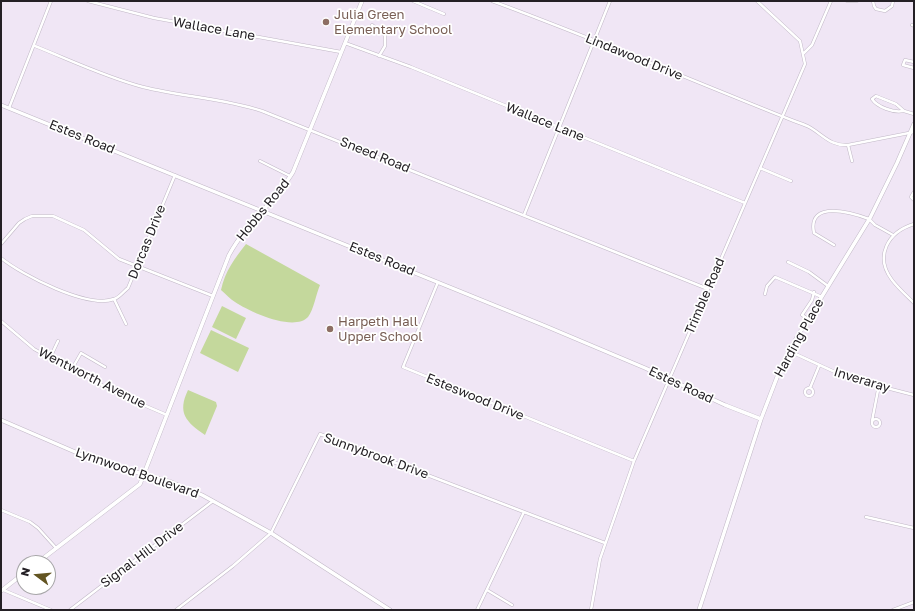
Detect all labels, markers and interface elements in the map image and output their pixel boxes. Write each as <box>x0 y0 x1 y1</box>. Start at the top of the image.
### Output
place label: Julia Green Elementary School <box>334 7 452 38</box>
street label: Wallace Lane <box>172 14 256 44</box>
marker: Julia Green Elementary School <box>321 17 331 27</box>
street label: Lindawood Drive <box>583 30 685 84</box>
street label: Wallace Lane <box>503 99 587 145</box>
street label: Estes Road <box>47 117 117 157</box>
street label: Sneed Road <box>338 134 412 176</box>
street label: Hobbs Road <box>233 176 293 244</box>
street label: Dorcas Drive <box>125 203 169 281</box>
street label: Estes Road <box>347 239 417 279</box>
street label: Trimble Road <box>682 255 728 337</box>
street label: Harding Place <box>771 296 827 380</box>
place label: Harpeth Hall Upper School <box>338 314 422 345</box>
marker: Harpeth Hall Upper School <box>325 324 335 334</box>
street label: Wentworth Avenue <box>36 344 148 412</box>
street label: Estes Road <box>646 363 716 407</box>
street label: Inveraray <box>832 364 892 396</box>
street label: Esteswood Drive <box>424 370 526 424</box>
street label: Sunnybrook Drive <box>321 430 431 482</box>
street label: Lynnwood Boulevard <box>73 445 201 501</box>
street label: Signal Hill Drive <box>97 519 187 591</box>
north arrow <box>16 555 56 595</box>
text: N <box>18 566 32 578</box>

